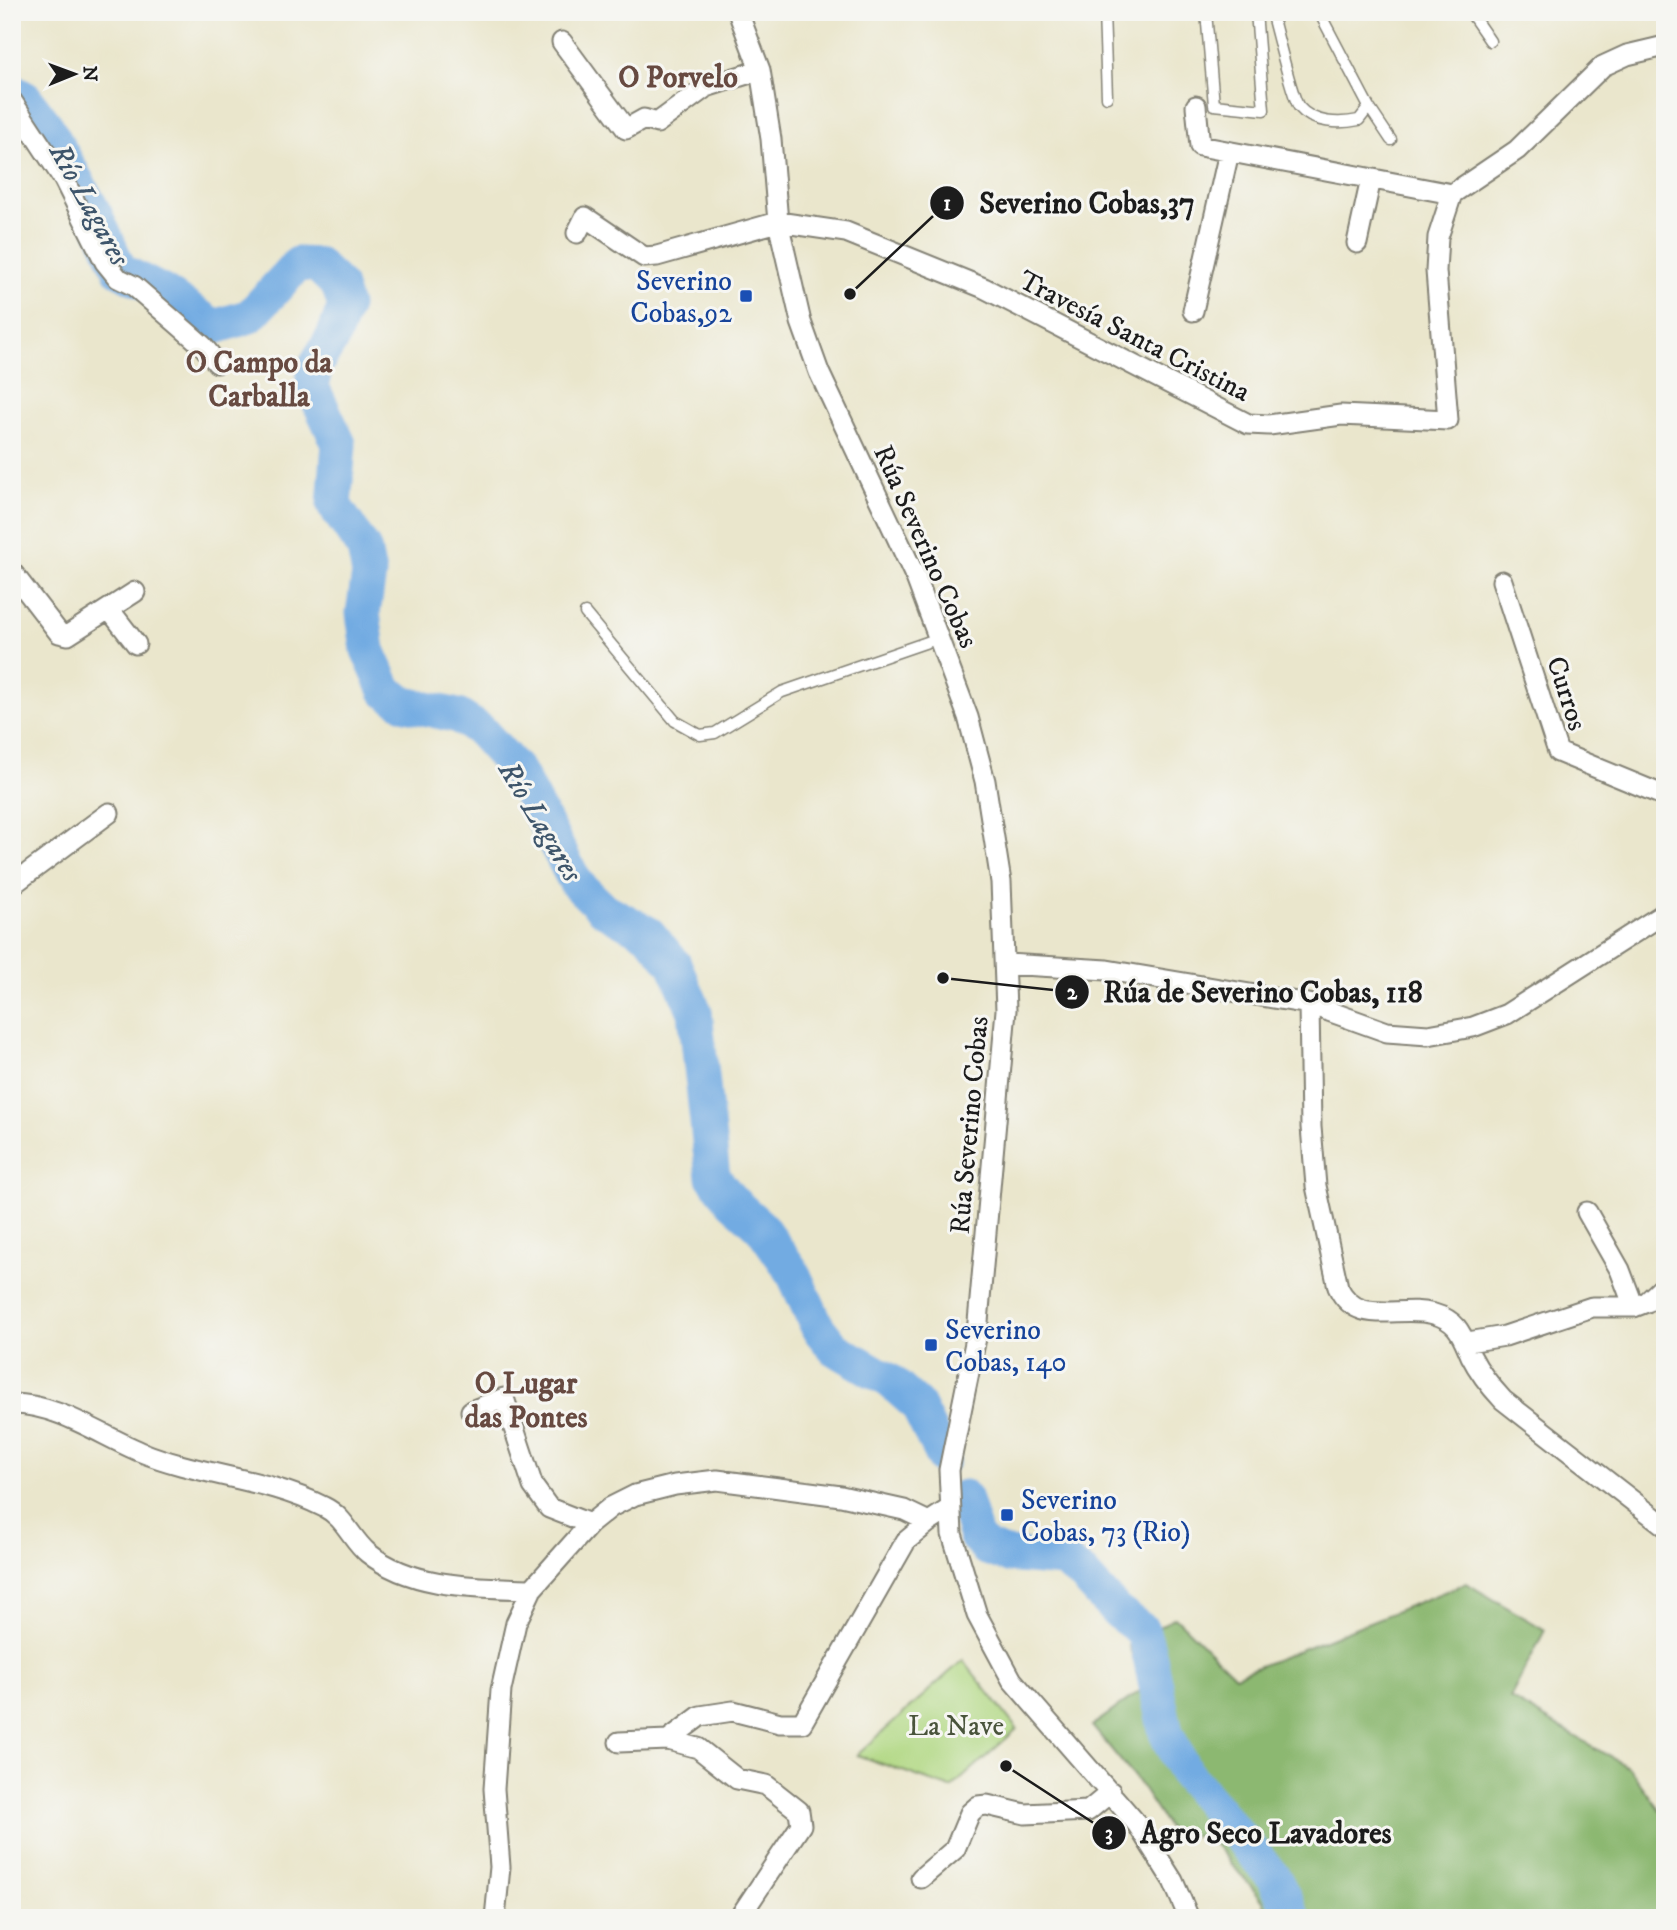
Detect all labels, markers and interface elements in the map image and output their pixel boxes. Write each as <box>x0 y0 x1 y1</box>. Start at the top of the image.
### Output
north arrow <box>38 38 108 108</box>
district label: O Porvelo <box>618 60 738 97</box>
text: N <box>78 66 101 82</box>
water label: Río Lagares <box>39 136 138 273</box>
callout: Severino Cobas,37 <box>930 177 1208 228</box>
text: Severino Cobas,37 <box>979 186 1195 223</box>
text: 1 <box>943 191 951 217</box>
street label: Travesía Santa Cristina <box>1013 263 1256 410</box>
place label: Severino Cobas,92 <box>630 264 732 331</box>
marker: Severino Cobas,92 <box>738 288 754 304</box>
district label: O Campo da Carballa <box>186 345 334 416</box>
street label: Rúa Severino Cobas <box>865 440 986 654</box>
street label: Curros <box>1538 652 1595 735</box>
water label: Río Lagares <box>489 754 591 890</box>
callout: Rúa de Severino Cobas, 118 <box>1054 966 1437 1017</box>
text: Rúa de Severino Cobas, 118 <box>1103 975 1423 1012</box>
text: 2 <box>1067 980 1078 1006</box>
street label: Rúa Severino Cobas <box>943 1015 996 1236</box>
place label: Severino Cobas, 140 <box>945 1313 1067 1380</box>
marker: Severino Cobas, 140 <box>923 1337 939 1353</box>
district label: O Lugar das Pontes <box>464 1366 588 1437</box>
place label: Severino Cobas, 73 (Rio) <box>1021 1483 1190 1550</box>
marker: Severino Cobas, 73 (Rio) <box>999 1507 1015 1523</box>
park label: La Nave <box>908 1709 1004 1744</box>
callout: Agro Seco Lavadores <box>1091 1807 1405 1858</box>
text: Agro Seco Lavadores <box>1139 1816 1392 1853</box>
text: 3 <box>1105 1821 1113 1847</box>

